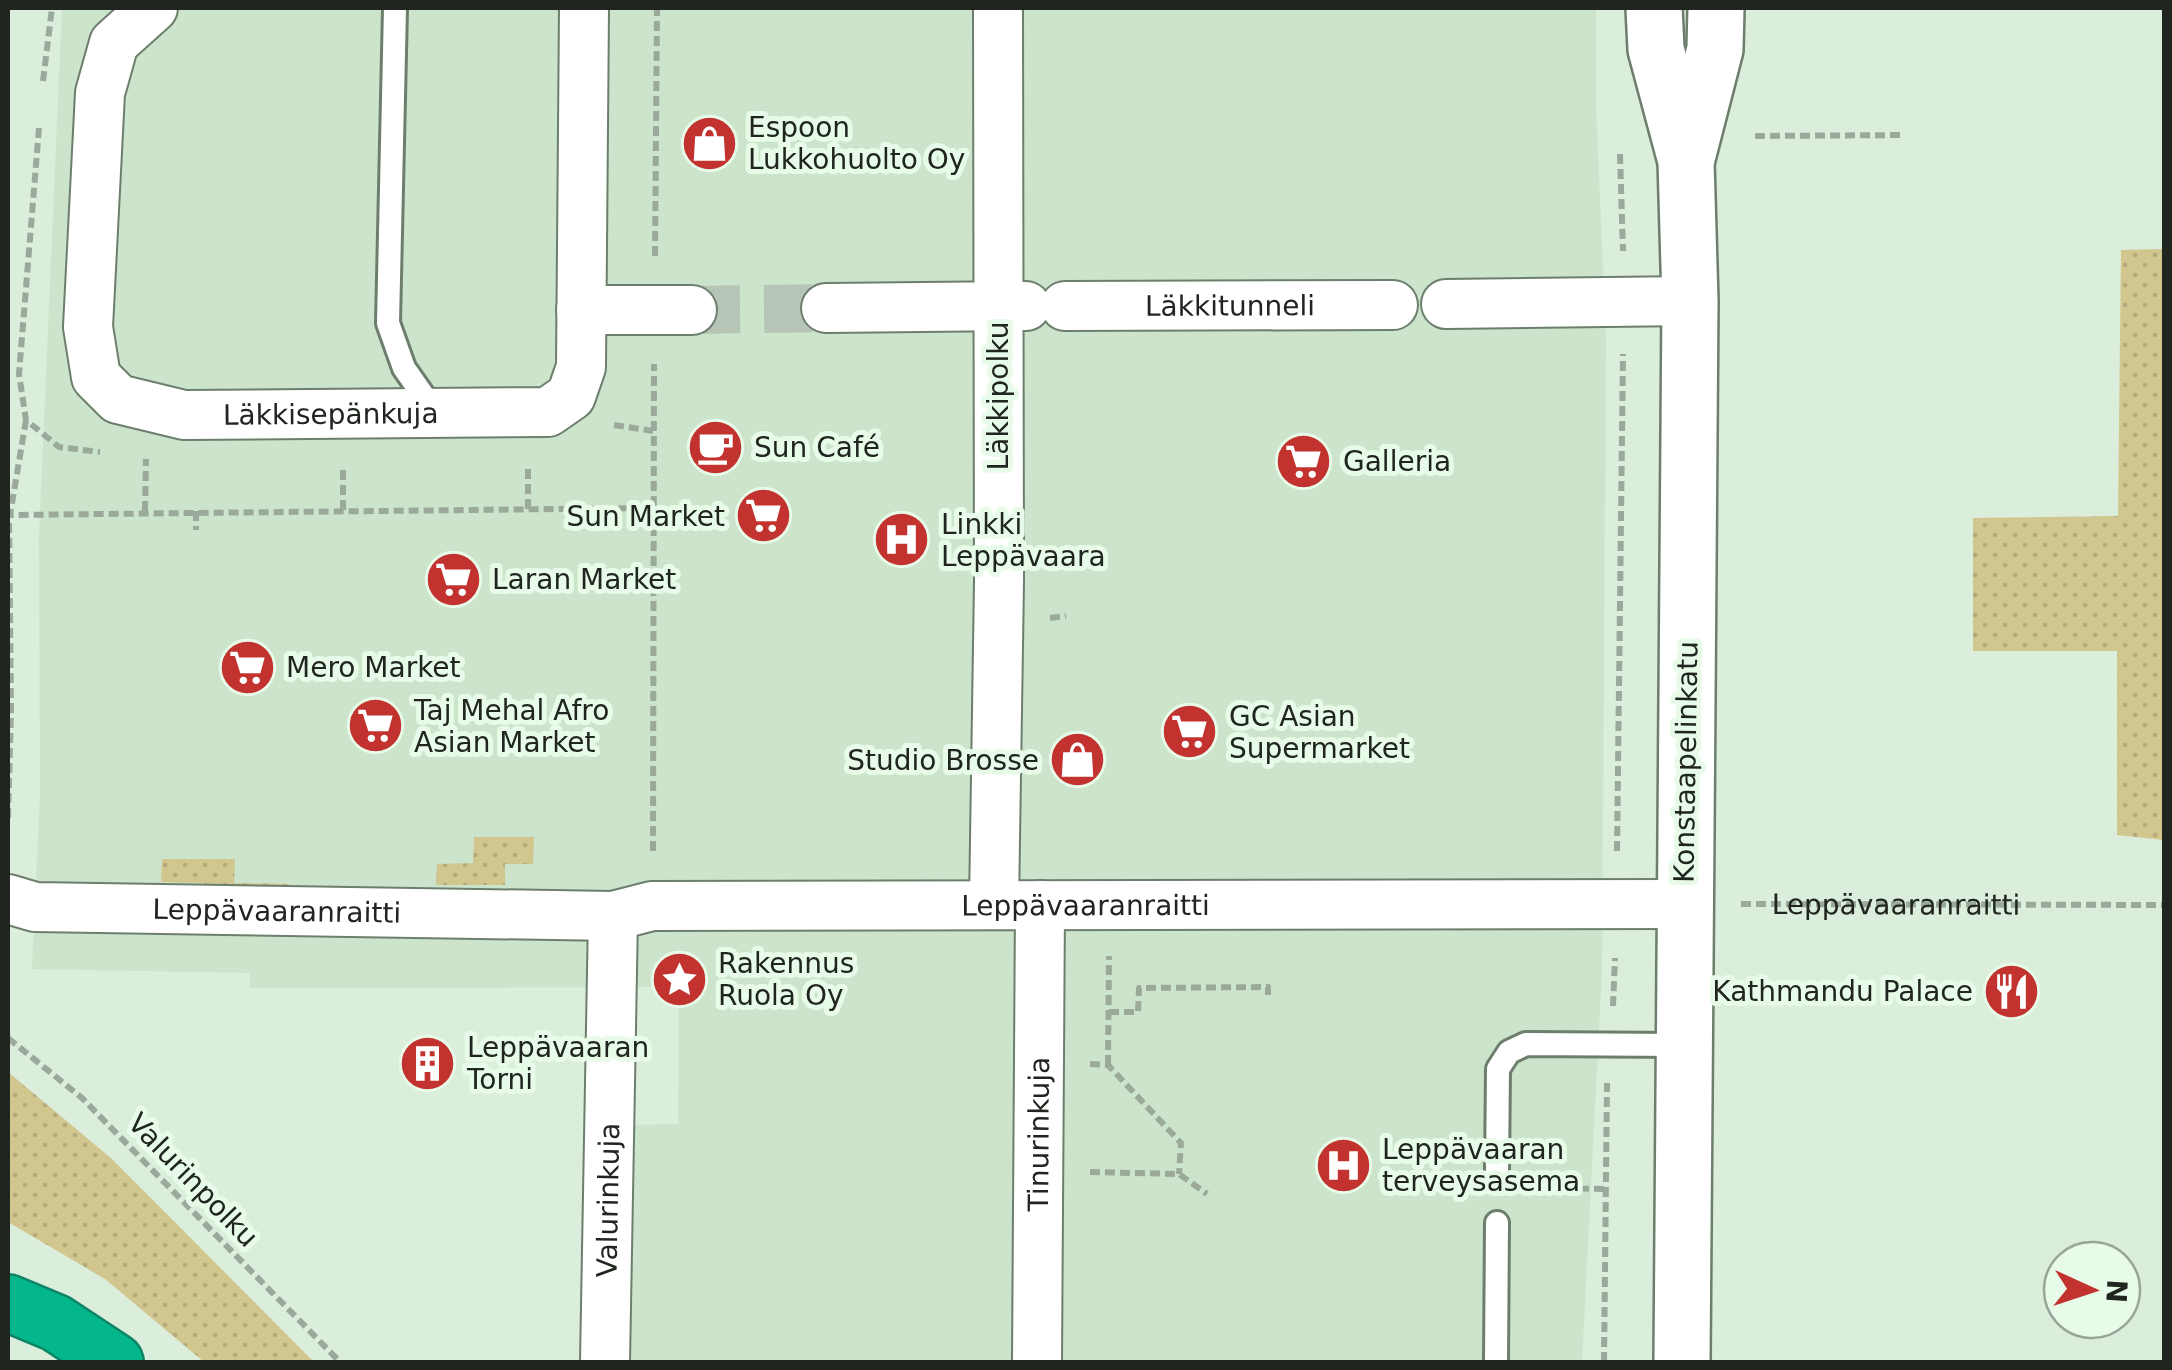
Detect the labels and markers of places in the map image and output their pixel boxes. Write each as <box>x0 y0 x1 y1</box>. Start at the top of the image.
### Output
place label: Espoon Lukkohuolto Oy <box>748 111 965 176</box>
shop icon: Espoon Lukkohuolto Oy <box>679 113 739 173</box>
cafe icon: Sun Café <box>685 417 745 477</box>
place label: Sun Café <box>754 431 880 464</box>
supermarket icon: Galleria <box>1274 431 1334 491</box>
place label: Galleria <box>1343 445 1451 478</box>
supermarket icon: Sun Market <box>734 486 794 546</box>
place label: Sun Market <box>567 500 725 533</box>
place label: Linkki Leppävaara <box>941 508 1106 573</box>
hospital icon: Linkki Leppävaara <box>872 510 932 570</box>
supermarket icon: Laran Market <box>423 549 483 609</box>
place label: Laran Market <box>492 563 676 596</box>
supermarket icon: Mero Market <box>217 637 277 697</box>
place label: Mero Market <box>286 651 461 684</box>
place label: Taj Mehal Afro Asian Market <box>413 694 609 759</box>
supermarket icon: Taj Mehal Afro Asian Market <box>345 696 405 756</box>
place label: GC Asian Supermarket <box>1229 700 1410 765</box>
supermarket icon: GC Asian Supermarket <box>1160 702 1220 762</box>
shop icon: Studio Brosse <box>1048 730 1108 790</box>
place label: Studio Brosse <box>847 744 1039 777</box>
place label: Rakennus Ruola Oy <box>718 947 854 1012</box>
place icon: Rakennus Ruola Oy <box>649 949 709 1009</box>
restaurant icon: Kathmandu Palace <box>1982 961 2042 1021</box>
place label: Kathmandu Palace <box>1712 975 1973 1008</box>
place label: Leppävaaran Torni <box>466 1031 649 1096</box>
building icon: Leppävaaran Torni <box>398 1033 458 1093</box>
place label: Leppävaaran terveysasema <box>1382 1133 1580 1198</box>
hospital icon: Leppävaaran terveysasema <box>1313 1135 1373 1195</box>

